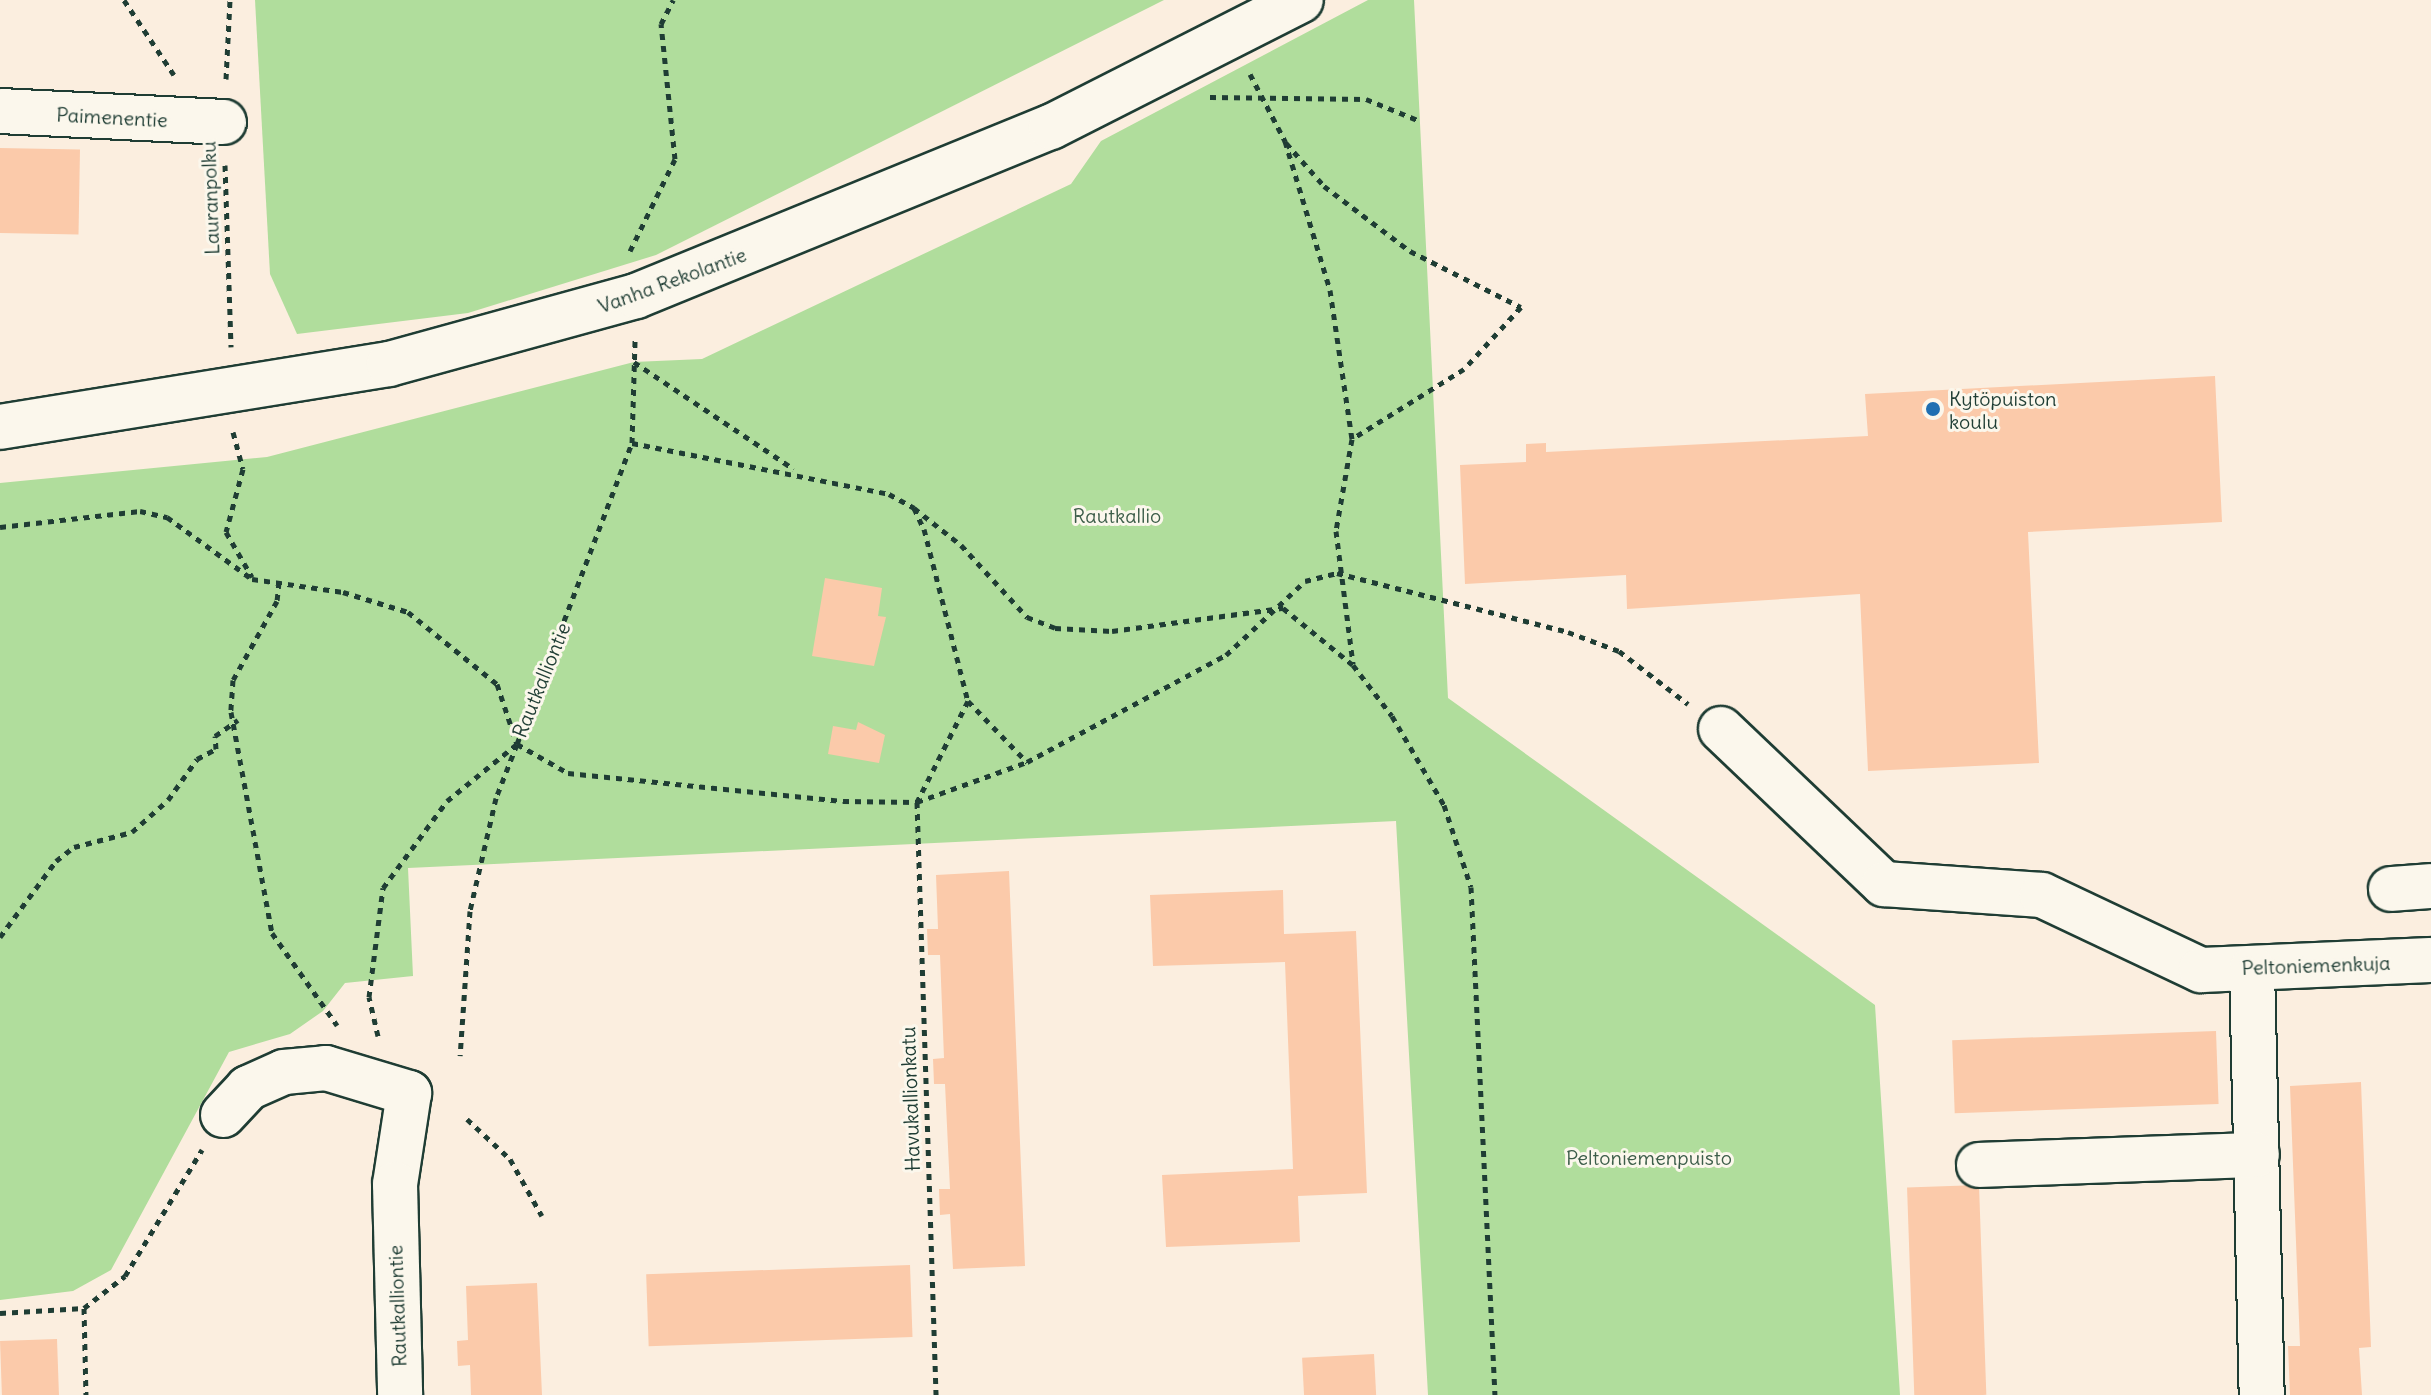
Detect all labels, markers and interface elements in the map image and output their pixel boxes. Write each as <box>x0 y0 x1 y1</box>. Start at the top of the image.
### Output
street label: Paimenentie <box>56 102 168 132</box>
street label: Lauranpolku <box>196 141 224 255</box>
street label: Vanha Rekolantie <box>595 242 749 318</box>
place label: Kytöpuiston koulu <box>1949 386 2057 433</box>
marker: Kytöpuiston koulu <box>1924 400 1942 418</box>
park label: Rautkallio <box>1073 503 1161 527</box>
street label: Rautkalliontie <box>507 619 575 741</box>
street label: Peltoniemenkuja <box>2241 950 2391 980</box>
street label: Havukallionkatu <box>895 1026 925 1172</box>
park label: Peltoniemenpuisto <box>1566 1145 1732 1169</box>
street label: Rautkalliontie <box>383 1245 411 1367</box>

